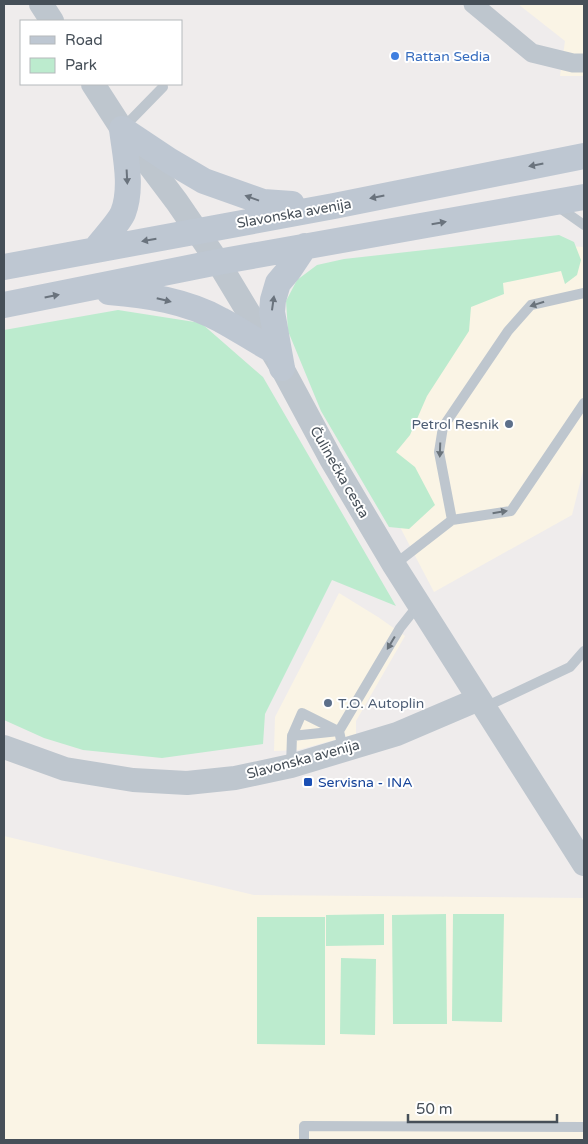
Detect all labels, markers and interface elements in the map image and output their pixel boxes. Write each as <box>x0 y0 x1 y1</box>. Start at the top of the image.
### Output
legend <box>20 20 182 85</box>
text: Road <box>65 31 103 49</box>
place label: Rattan Sedia <box>405 48 490 65</box>
marker: Rattan Sedia <box>389 50 401 62</box>
text: Park <box>65 56 97 74</box>
one-way arrow <box>529 161 544 169</box>
one-way arrow <box>123 169 131 185</box>
one-way arrow <box>244 194 259 201</box>
one-way arrow <box>369 194 385 202</box>
street label: Slavonska avenija <box>235 195 353 232</box>
one-way arrow <box>431 218 447 226</box>
one-way arrow <box>141 236 157 244</box>
one-way arrow <box>44 291 60 299</box>
one-way arrow <box>269 294 277 310</box>
one-way arrow <box>157 296 172 304</box>
one-way arrow <box>529 301 544 309</box>
place label: Petrol Resnik <box>411 416 499 433</box>
marker: Petrol Resnik <box>503 418 515 430</box>
street label: Čulinečka cesta <box>306 423 373 521</box>
one-way arrow <box>436 442 444 458</box>
one-way arrow <box>493 508 509 516</box>
one-way arrow <box>387 636 396 649</box>
place label: T.O. Autoplin <box>338 695 424 712</box>
marker: T.O. Autoplin <box>322 697 334 709</box>
street label: Slavonska avenija <box>245 736 361 783</box>
place label: Servisna - INA <box>318 774 413 791</box>
marker: Servisna - INA <box>302 776 314 788</box>
scale bar <box>408 1092 557 1124</box>
text: 50 m <box>416 1100 453 1118</box>

